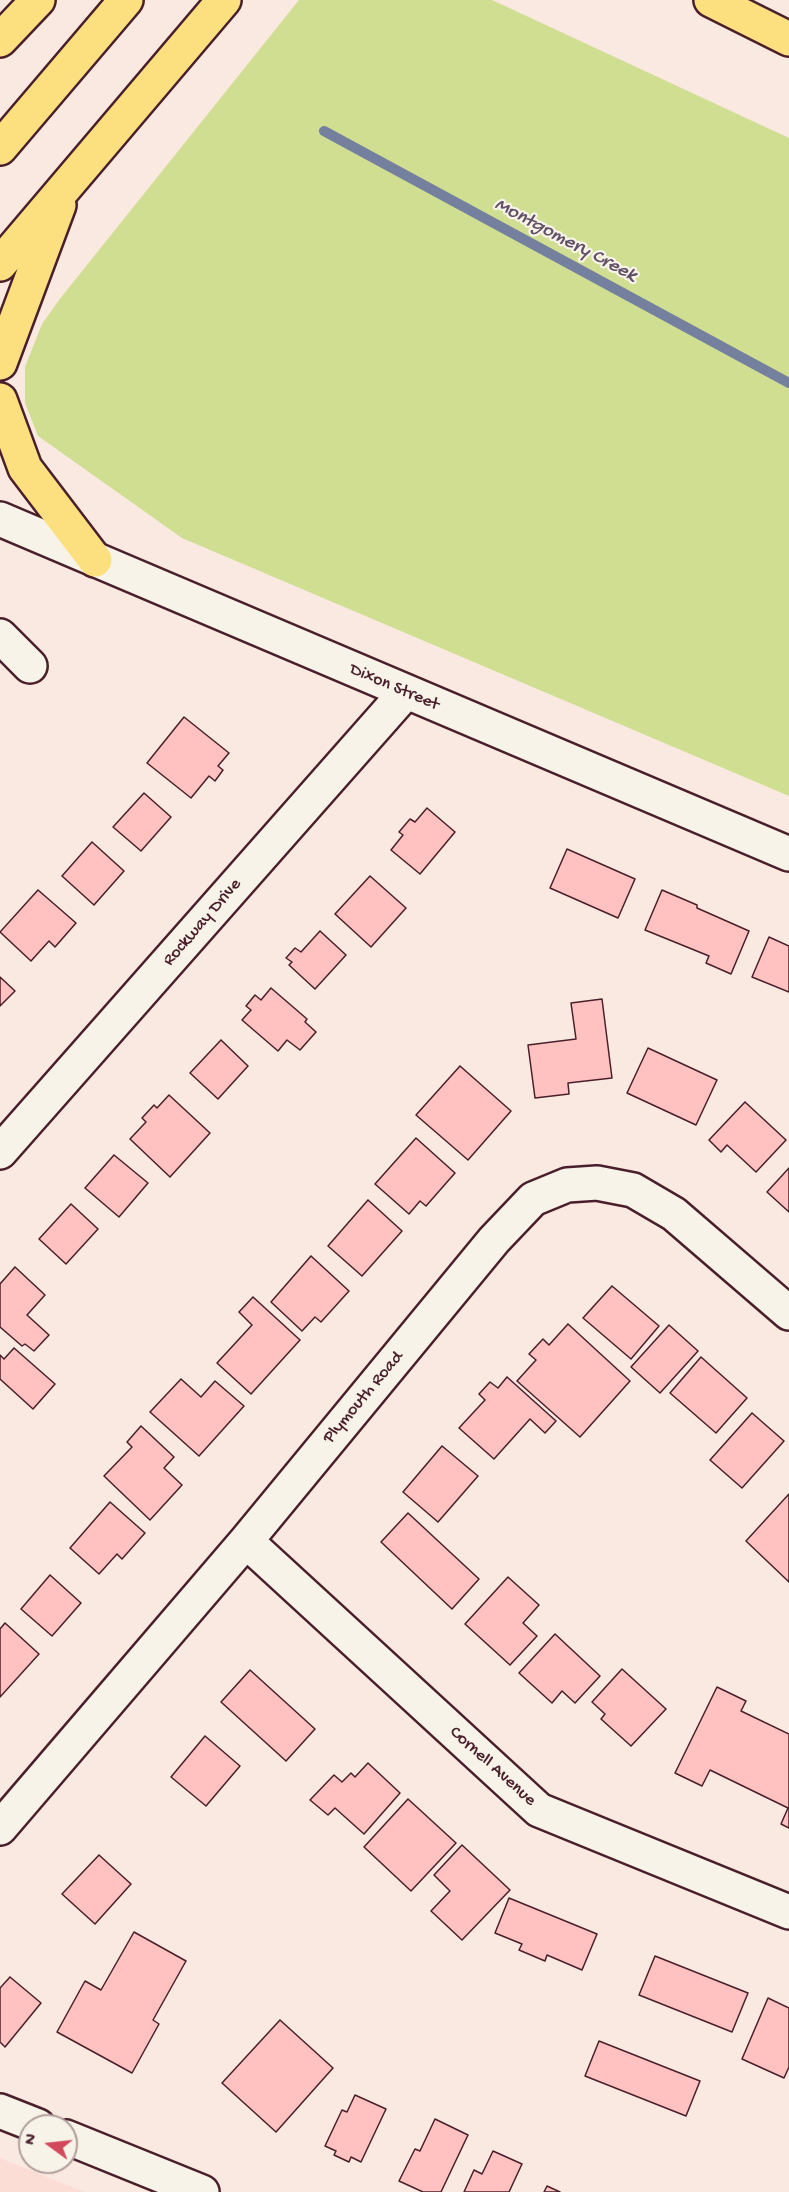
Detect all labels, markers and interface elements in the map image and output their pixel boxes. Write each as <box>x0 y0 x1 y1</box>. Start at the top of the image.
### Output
water label: Montgomery Creek <box>490 193 640 289</box>
street label: Dixon Street <box>346 659 442 717</box>
street label: Rockway Drive <box>159 875 247 971</box>
street label: Plymouth Road <box>319 1347 409 1449</box>
street label: Cornell Avenue <box>444 1722 540 1812</box>
north arrow <box>18 2114 78 2174</box>
text: N <box>22 2132 43 2147</box>

